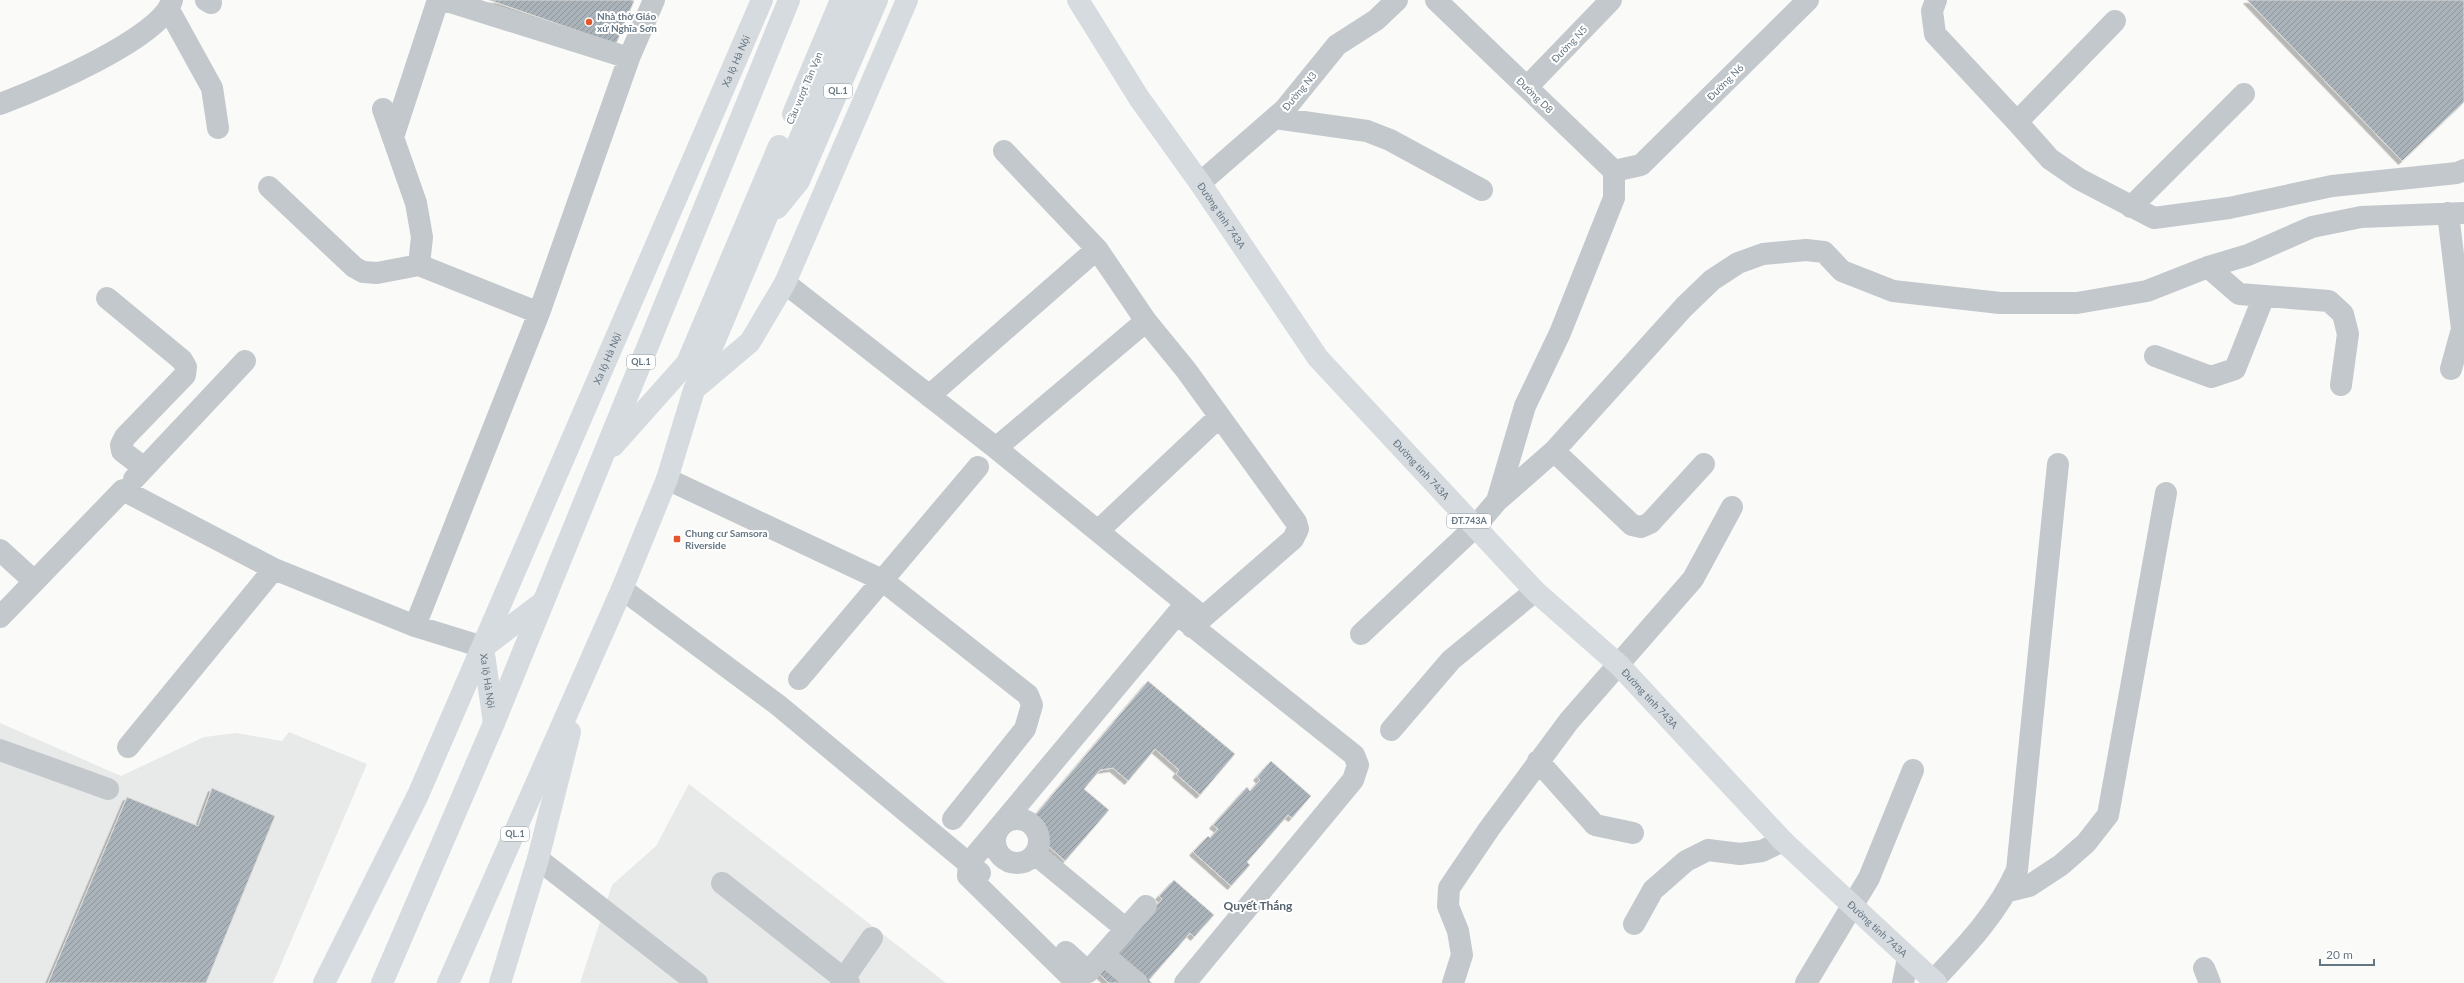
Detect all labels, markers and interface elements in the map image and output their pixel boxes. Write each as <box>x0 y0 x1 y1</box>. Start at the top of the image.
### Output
place label: Nhà thờ Giáo xứ Nghĩa Sơn <box>597 10 657 34</box>
marker: Nhà thờ Giáo xứ Nghĩa Sơn <box>584 17 594 27</box>
street label: Đường N5 <box>1548 23 1590 65</box>
street label: Xa lộ Hà Nội <box>719 33 752 89</box>
street label: Cầu vượt Tân Vạn <box>783 50 825 126</box>
street label: Đường N6 <box>1704 61 1746 103</box>
street label: Đường N3 <box>1279 69 1319 113</box>
street label: Đường D8 <box>1514 74 1556 116</box>
road number: QL.1 <box>824 84 852 98</box>
street label: Đường tỉnh 743A <box>1195 180 1248 251</box>
street label: Xa lộ Hà Nội <box>590 331 623 386</box>
road number: QL.1 <box>627 355 655 369</box>
street label: Đường tỉnh 743A <box>1391 437 1452 502</box>
road number: ĐT.743A <box>1447 514 1491 528</box>
place label: Chung cư Samsora Riverside <box>685 527 768 551</box>
marker: Chung cư Samsora Riverside <box>672 534 682 544</box>
street label: Xa lộ Hà Nội <box>478 652 498 709</box>
street label: Đường tỉnh 743A <box>1619 666 1681 731</box>
road number: QL.1 <box>501 827 529 841</box>
district label: Quyết Thắng <box>1224 898 1293 913</box>
street label: Đường tỉnh 743A <box>1845 898 1910 960</box>
scale bar <box>2320 941 2374 967</box>
text: 20 m <box>2326 947 2353 962</box>

